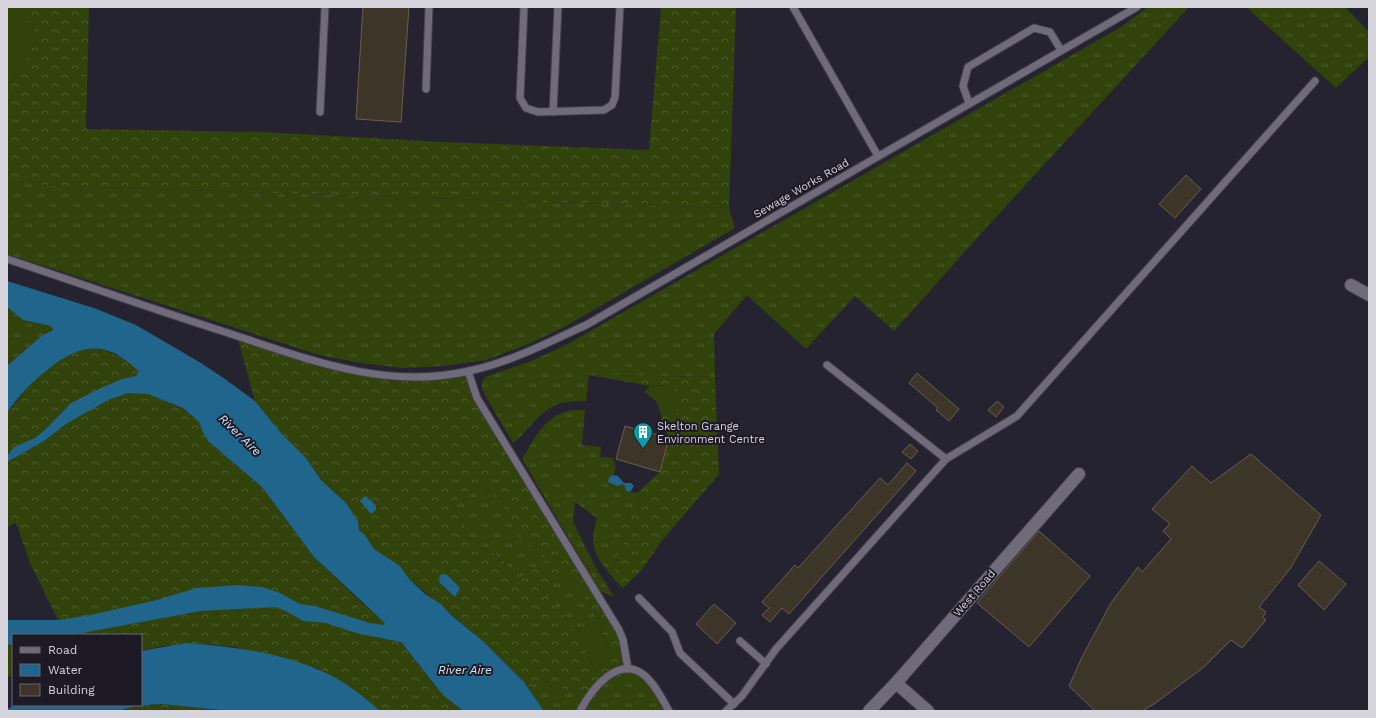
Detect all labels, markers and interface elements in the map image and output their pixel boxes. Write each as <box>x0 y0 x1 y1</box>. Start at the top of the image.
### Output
street label: Sewage Works Road <box>751 156 851 221</box>
water label: River Aire <box>216 411 264 459</box>
place label: Skelton Grange Environment Centre <box>657 420 765 446</box>
building icon: Skelton Grange Environment Centre <box>632 421 654 449</box>
street label: West Road <box>951 567 998 619</box>
legend <box>12 634 142 706</box>
text: Road <box>48 643 77 657</box>
text: Water <box>48 663 83 677</box>
water label: River Aire <box>438 663 492 677</box>
text: Building <box>48 683 95 697</box>

